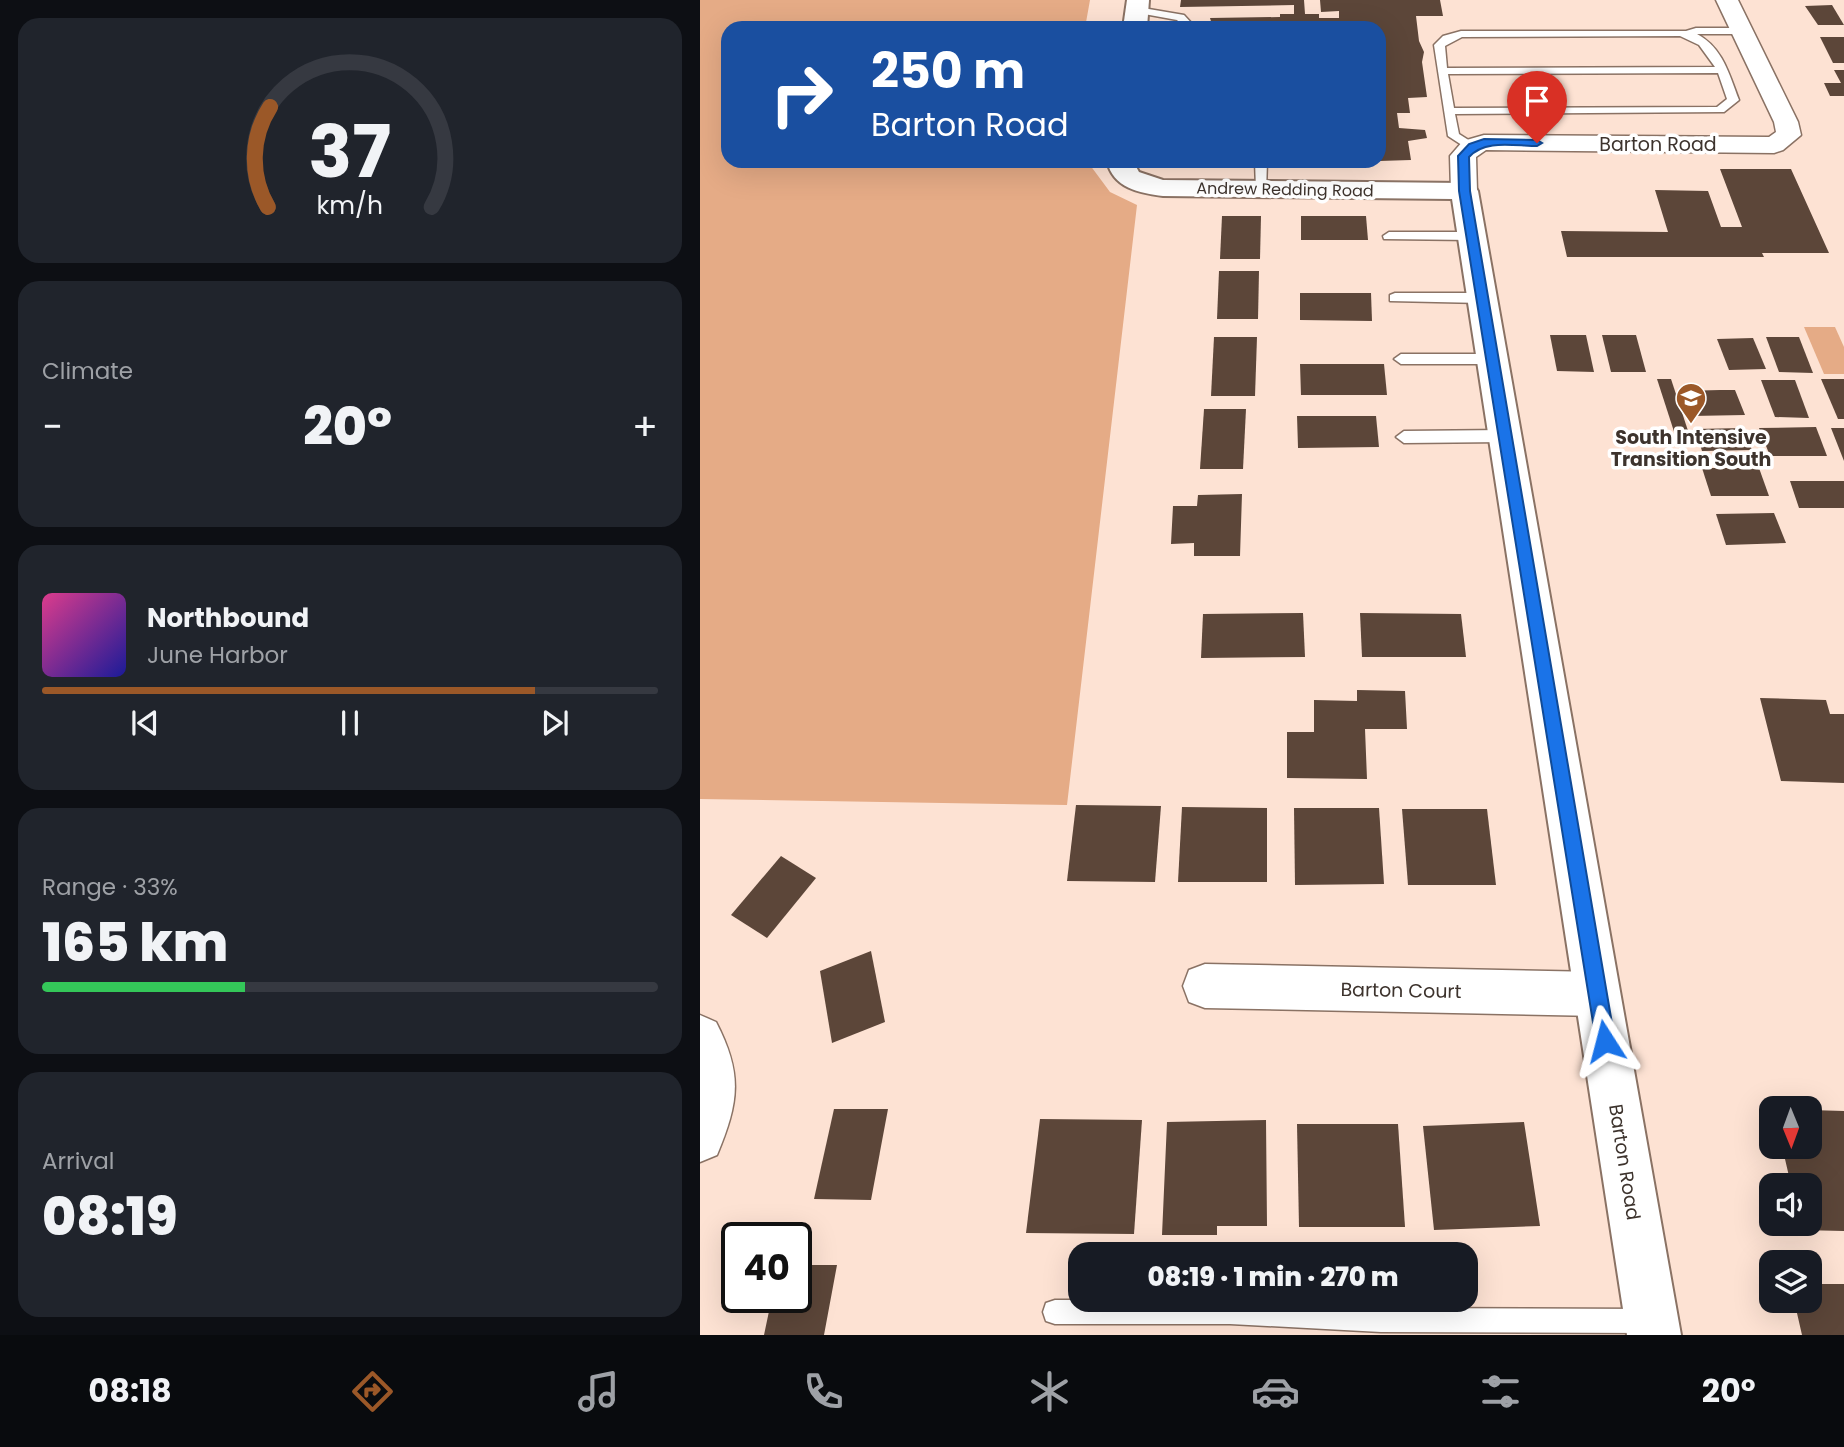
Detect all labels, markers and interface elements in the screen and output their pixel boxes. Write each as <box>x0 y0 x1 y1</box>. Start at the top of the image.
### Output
text: 250 m <box>871 37 1025 105</box>
icon: right <box>756 49 847 140</box>
pin <box>1507 71 1567 143</box>
icon: arrive <box>1518 82 1556 120</box>
text: 37 <box>309 101 392 202</box>
text: Barton Road <box>871 102 1069 147</box>
street label: Barton Road <box>1599 131 1717 158</box>
street label: Andrew Redding Road <box>1196 176 1374 203</box>
text: km/h <box>317 188 383 223</box>
text: Climate <box>42 355 133 387</box>
school or university icon: South Intensive Transition South <box>1674 381 1708 425</box>
text: 20° <box>303 390 392 463</box>
text: − <box>42 400 63 453</box>
text: + <box>632 400 658 453</box>
place label: South Intensive Transition South <box>1611 424 1771 473</box>
text: Northbound <box>147 600 309 636</box>
text: June Harbor <box>147 639 288 671</box>
icon: previous <box>126 704 164 742</box>
icon: pause <box>331 704 369 742</box>
icon: next <box>536 704 574 742</box>
text: Range · 33% <box>42 871 178 903</box>
text: 165 km <box>42 906 228 979</box>
street label: Barton Court <box>1340 976 1462 1005</box>
position arrow <box>1568 1004 1642 1078</box>
north arrow <box>1759 1096 1822 1158</box>
map controls <box>1759 1096 1822 1313</box>
street label: Barton Road <box>1602 1102 1647 1222</box>
text: Arrival <box>42 1145 114 1177</box>
button: sound <box>1759 1173 1822 1236</box>
text: 08:19 <box>42 1180 177 1253</box>
speed limit sign: 40 <box>721 1222 812 1313</box>
button: layers <box>1759 1250 1822 1313</box>
text: 08:19 · 1 min · 270 m <box>1147 1259 1399 1295</box>
icon: directions <box>348 1367 397 1416</box>
icon: music <box>574 1367 623 1416</box>
icon: phone <box>799 1367 848 1416</box>
icon: climate <box>1025 1367 1074 1416</box>
icon: car <box>1251 1367 1300 1416</box>
icon: filters <box>1476 1367 1525 1416</box>
text: 08:18 <box>88 1368 172 1413</box>
text: 20° <box>1702 1368 1756 1413</box>

